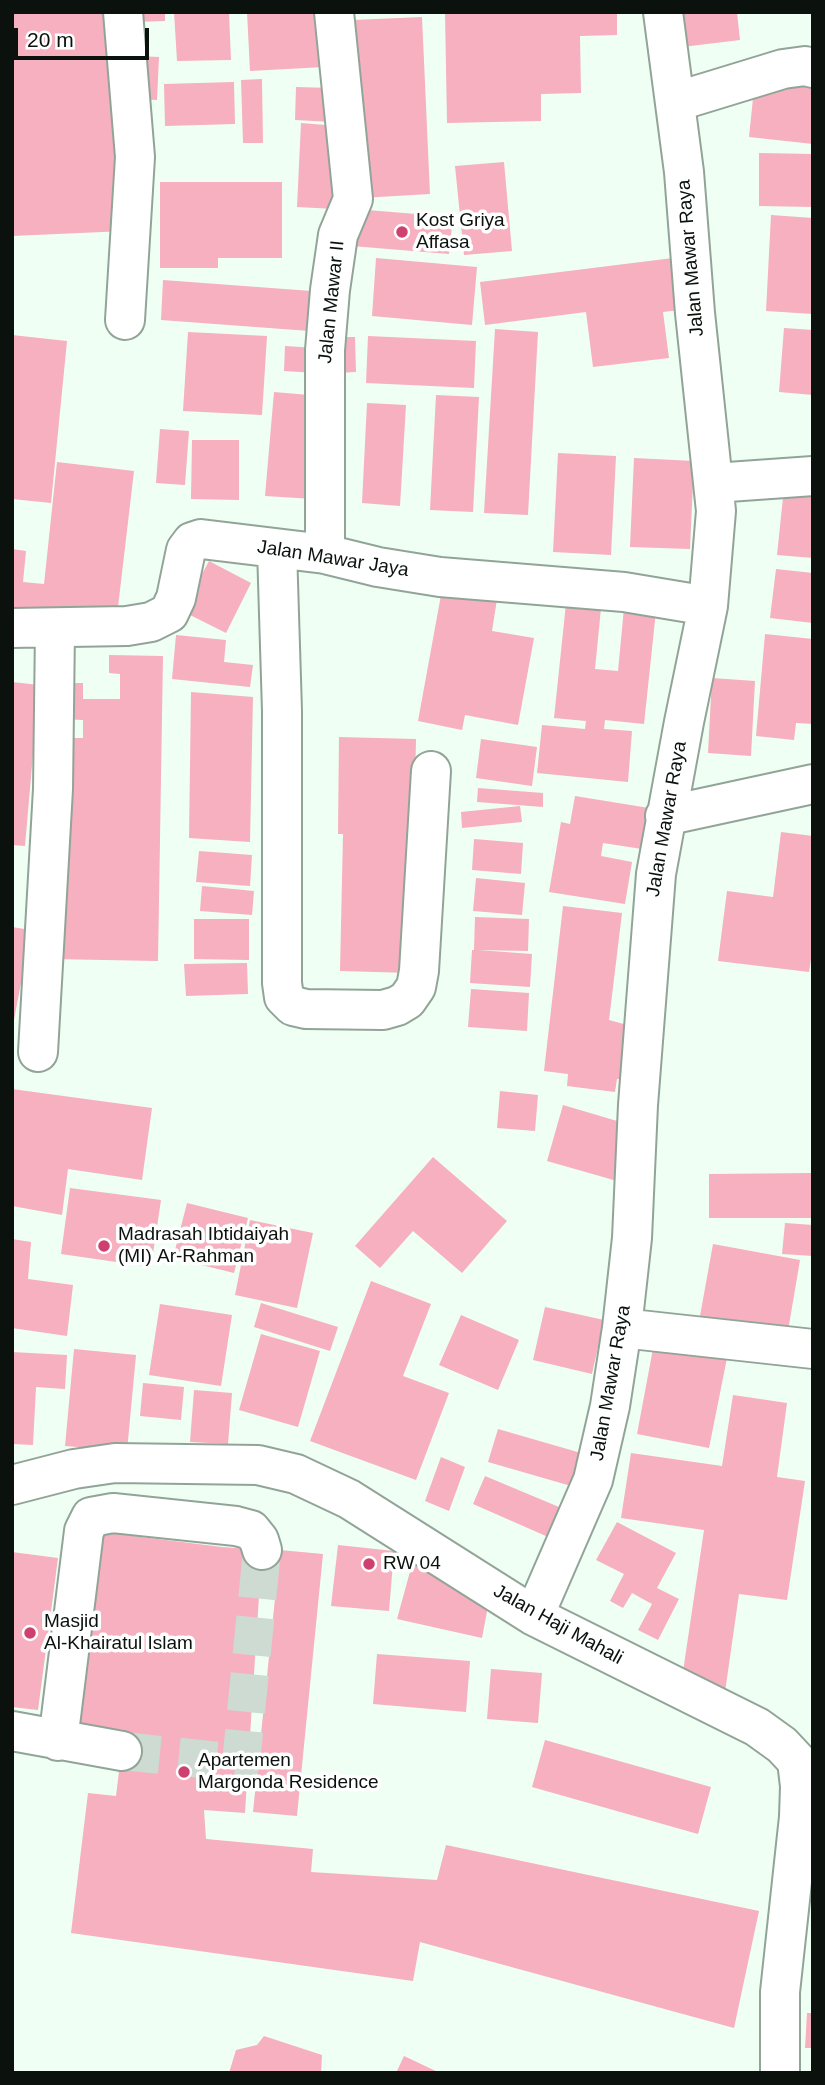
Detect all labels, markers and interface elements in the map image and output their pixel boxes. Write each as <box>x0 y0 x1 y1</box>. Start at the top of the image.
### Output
scale bar <box>18 14 152 58</box>
text: 20 m <box>27 28 74 51</box>
street label: Jalan Mawar Raya <box>673 179 709 337</box>
place label: Kost Griya Affasa <box>416 210 505 254</box>
marker: Kost Griya Affasa <box>394 224 410 240</box>
street label: Jalan Mawar II <box>314 239 350 365</box>
street label: Jalan Mawar Jaya <box>256 536 410 582</box>
street label: Jalan Mawar Raya <box>642 740 692 898</box>
place label: Madrasah Ibtidaiyah (MI) Ar-Rahman <box>118 1224 289 1268</box>
marker: Madrasah Ibtidaiyah (MI) Ar-Rahman <box>96 1238 112 1254</box>
street label: Jalan Mawar Raya <box>586 1304 636 1462</box>
place label: RW 04 <box>383 1553 441 1575</box>
marker: RW 04 <box>361 1556 377 1572</box>
street label: Jalan Haji Mahali <box>489 1580 627 1670</box>
place label: Masjid Al-Khairatul Islam <box>44 1611 193 1655</box>
marker: Masjid Al-Khairatul Islam <box>22 1625 38 1641</box>
place label: Apartemen Margonda Residence <box>198 1750 379 1794</box>
marker: Apartemen Margonda Residence <box>176 1764 192 1780</box>

